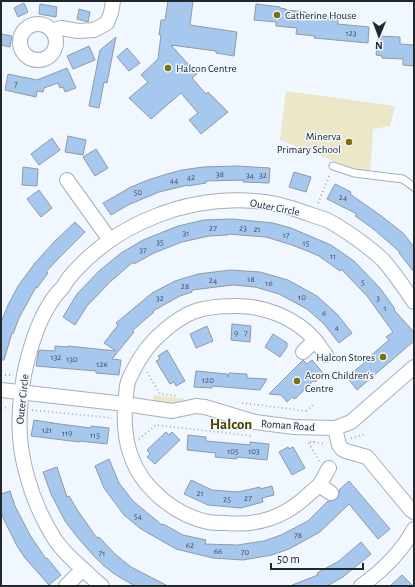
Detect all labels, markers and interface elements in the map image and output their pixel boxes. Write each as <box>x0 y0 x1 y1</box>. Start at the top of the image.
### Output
marker: Catherine House <box>272 10 282 20</box>
place label: Catherine House <box>285 10 356 21</box>
north arrow <box>359 16 399 56</box>
house number: 123 <box>346 29 357 38</box>
text: N <box>375 40 383 51</box>
marker: Halcon Centre <box>163 63 173 73</box>
place label: Halcon Centre <box>176 63 237 74</box>
house number: 7 <box>14 80 18 89</box>
place label: Minerva Primary School <box>277 131 341 155</box>
marker: Minerva Primary School <box>344 137 354 147</box>
house number: 38 <box>216 170 224 179</box>
house number: 34 <box>246 171 255 180</box>
house number: 32 <box>259 171 267 180</box>
house number: 42 <box>187 173 195 182</box>
house number: 44 <box>170 176 179 185</box>
house number: 50 <box>134 188 143 197</box>
house number: 24 <box>339 193 348 202</box>
street label: Outer Circle <box>249 197 301 218</box>
house number: 27 <box>209 224 217 233</box>
house number: 23 <box>239 224 247 233</box>
house number: 21 <box>253 225 261 234</box>
house number: 31 <box>183 229 189 238</box>
house number: 17 <box>283 231 290 240</box>
house number: 35 <box>156 238 164 247</box>
house number: 15 <box>303 239 310 248</box>
house number: 37 <box>139 246 147 255</box>
house number: 11 <box>330 252 336 261</box>
house number: 18 <box>247 275 255 284</box>
house number: 24 <box>209 276 218 285</box>
house number: 5 <box>361 278 365 287</box>
house number: 16 <box>265 279 273 288</box>
house number: 28 <box>181 282 189 291</box>
house number: 10 <box>298 293 306 302</box>
house number: 32 <box>156 294 164 303</box>
house number: 3 <box>376 294 380 303</box>
house number: 1 <box>383 304 387 313</box>
house number: 6 <box>322 309 326 318</box>
house number: 4 <box>335 323 340 332</box>
house number: 9 <box>234 329 238 338</box>
house number: 7 <box>244 329 248 338</box>
place label: Halcon Stores <box>316 352 375 363</box>
marker: Halcon Stores <box>378 352 388 362</box>
house number: 132 <box>51 353 61 362</box>
house number: 130 <box>66 355 78 364</box>
house number: 126 <box>96 360 108 369</box>
place label: Acorn Children's Centre <box>305 370 374 394</box>
street label: Outer Circle <box>14 373 31 425</box>
house number: 120 <box>202 376 214 385</box>
marker: Acorn Children's Centre <box>292 376 302 386</box>
district label: Halcon <box>210 417 252 432</box>
street label: Roman Road <box>261 418 316 433</box>
house number: 121 <box>42 426 52 435</box>
house number: 119 <box>62 429 72 438</box>
house number: 115 <box>90 431 100 440</box>
house number: 105 <box>227 447 239 456</box>
house number: 103 <box>248 447 260 456</box>
house number: 21 <box>196 489 204 498</box>
house number: 27 <box>244 494 252 503</box>
house number: 25 <box>223 495 231 504</box>
house number: 54 <box>134 512 143 521</box>
house number: 78 <box>294 531 302 540</box>
house number: 62 <box>186 541 194 550</box>
scale bar <box>271 545 363 571</box>
house number: 66 <box>214 547 222 556</box>
house number: 70 <box>241 548 249 557</box>
house number: 71 <box>99 549 105 558</box>
text: 50 m <box>277 553 300 565</box>

